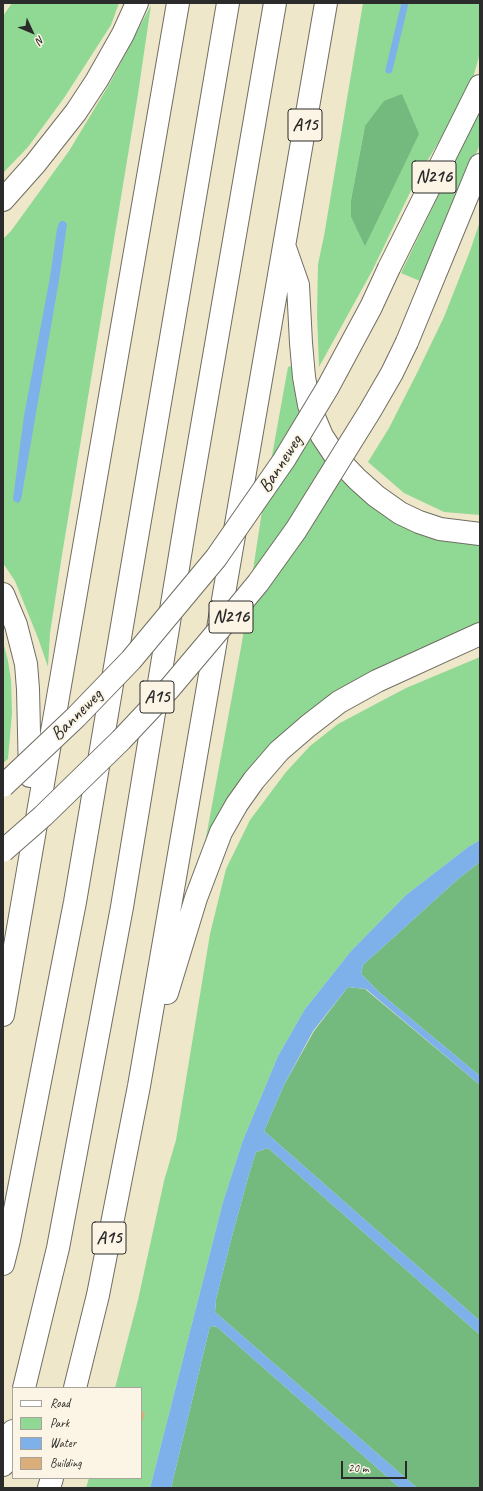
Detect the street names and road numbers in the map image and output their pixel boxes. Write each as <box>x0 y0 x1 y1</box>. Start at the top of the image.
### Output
road number: A15 <box>288 109 322 141</box>
road number: N216 <box>412 161 456 193</box>
street label: Banneweg <box>254 431 308 497</box>
road number: N216 <box>209 601 253 633</box>
road number: A15 <box>140 681 174 713</box>
street label: Banneweg <box>46 684 108 746</box>
road number: A15 <box>92 1222 126 1254</box>

